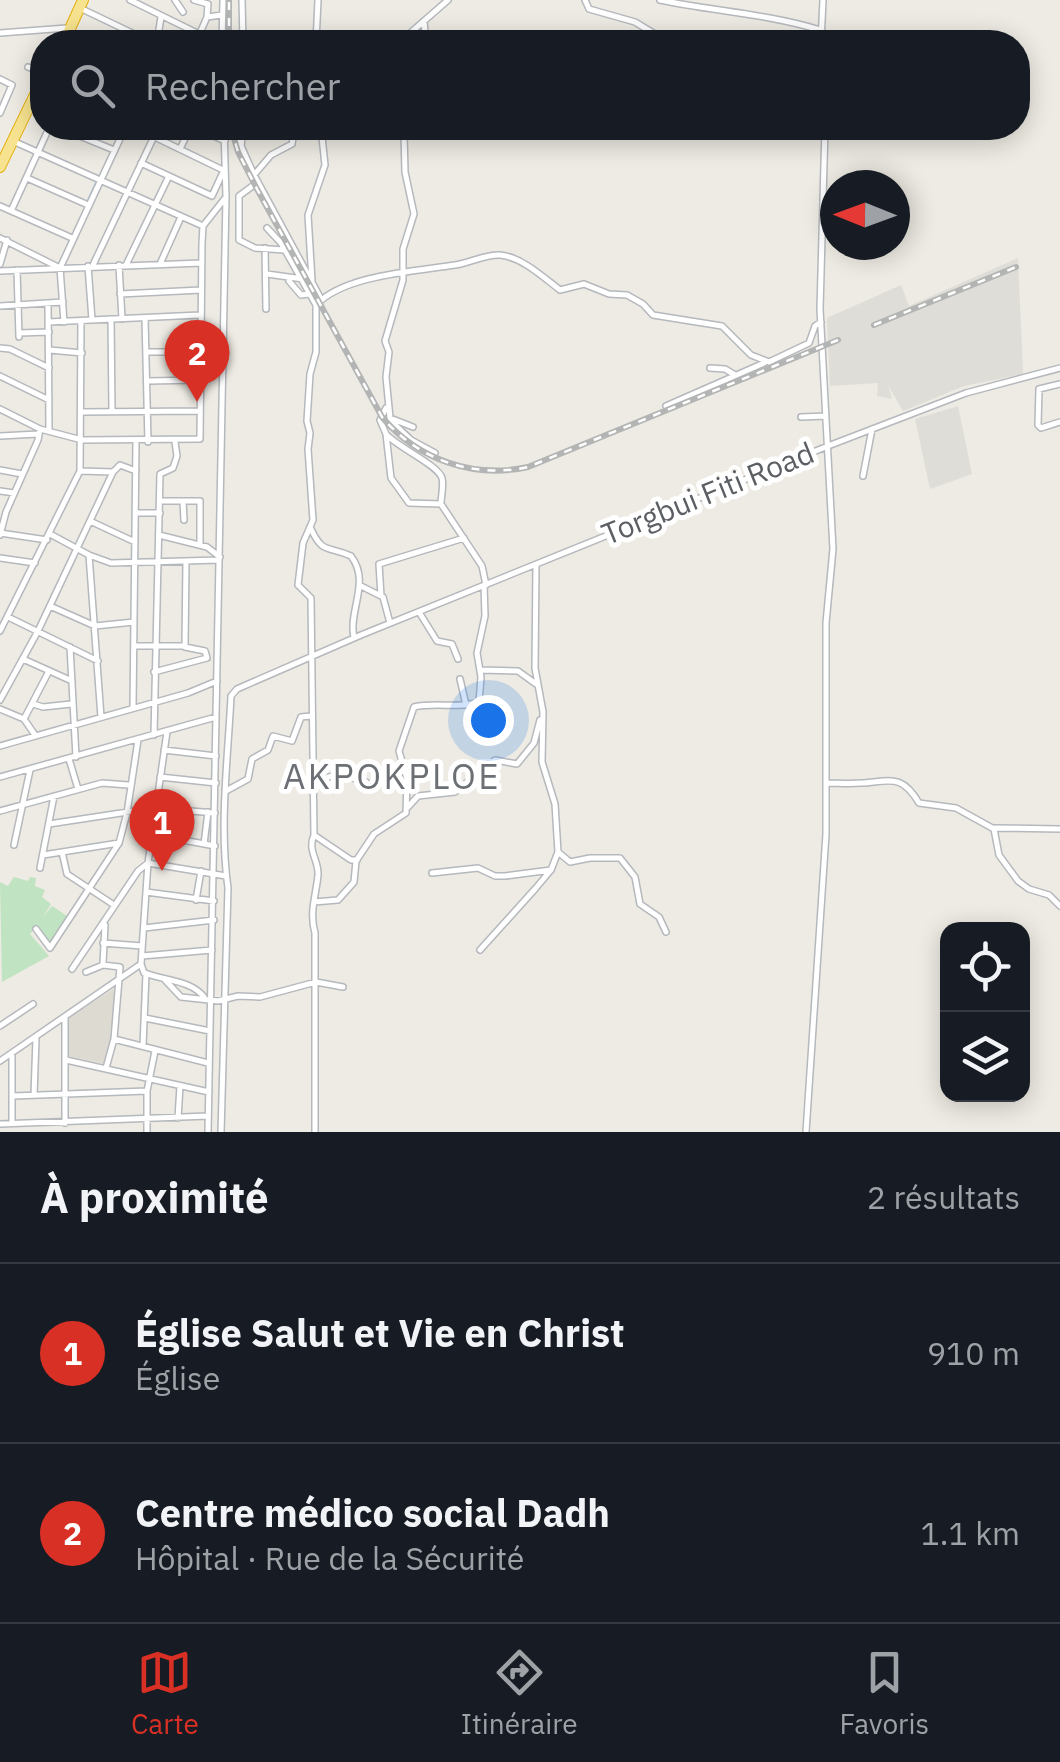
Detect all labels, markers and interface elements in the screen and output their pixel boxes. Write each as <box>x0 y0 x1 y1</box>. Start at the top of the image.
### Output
search box <box>30 30 1030 140</box>
icon: search <box>65 58 120 113</box>
text: Rechercher <box>145 61 340 110</box>
north arrow <box>820 170 910 260</box>
pin: 2 <box>164 320 230 402</box>
street label: Torgbui Fiti Road <box>596 432 819 553</box>
your location <box>463 695 514 746</box>
district label: AKPOKPLOE <box>283 753 501 799</box>
pin: 1 <box>130 788 194 871</box>
map controls <box>940 922 1030 1102</box>
button: locate <box>940 922 1030 1012</box>
button: layers <box>940 1012 1030 1102</box>
text: À proximité <box>40 1170 269 1225</box>
text: 2 résultats <box>867 1176 1020 1218</box>
text: Église Salut et Vie en Christ <box>135 1308 624 1357</box>
text: 1 <box>63 1332 82 1374</box>
text: 910 m <box>927 1332 1020 1374</box>
text: Église <box>135 1357 220 1399</box>
text: Centre médico social Dadh <box>135 1488 610 1537</box>
text: 2 <box>63 1512 82 1554</box>
text: 1.1 km <box>921 1512 1020 1554</box>
text: Hôpital · Rue de la Sécurité <box>135 1537 524 1579</box>
tab: Carte <box>131 1645 199 1742</box>
tab: Itinéraire <box>461 1645 578 1742</box>
tab: Favoris <box>840 1645 929 1742</box>

